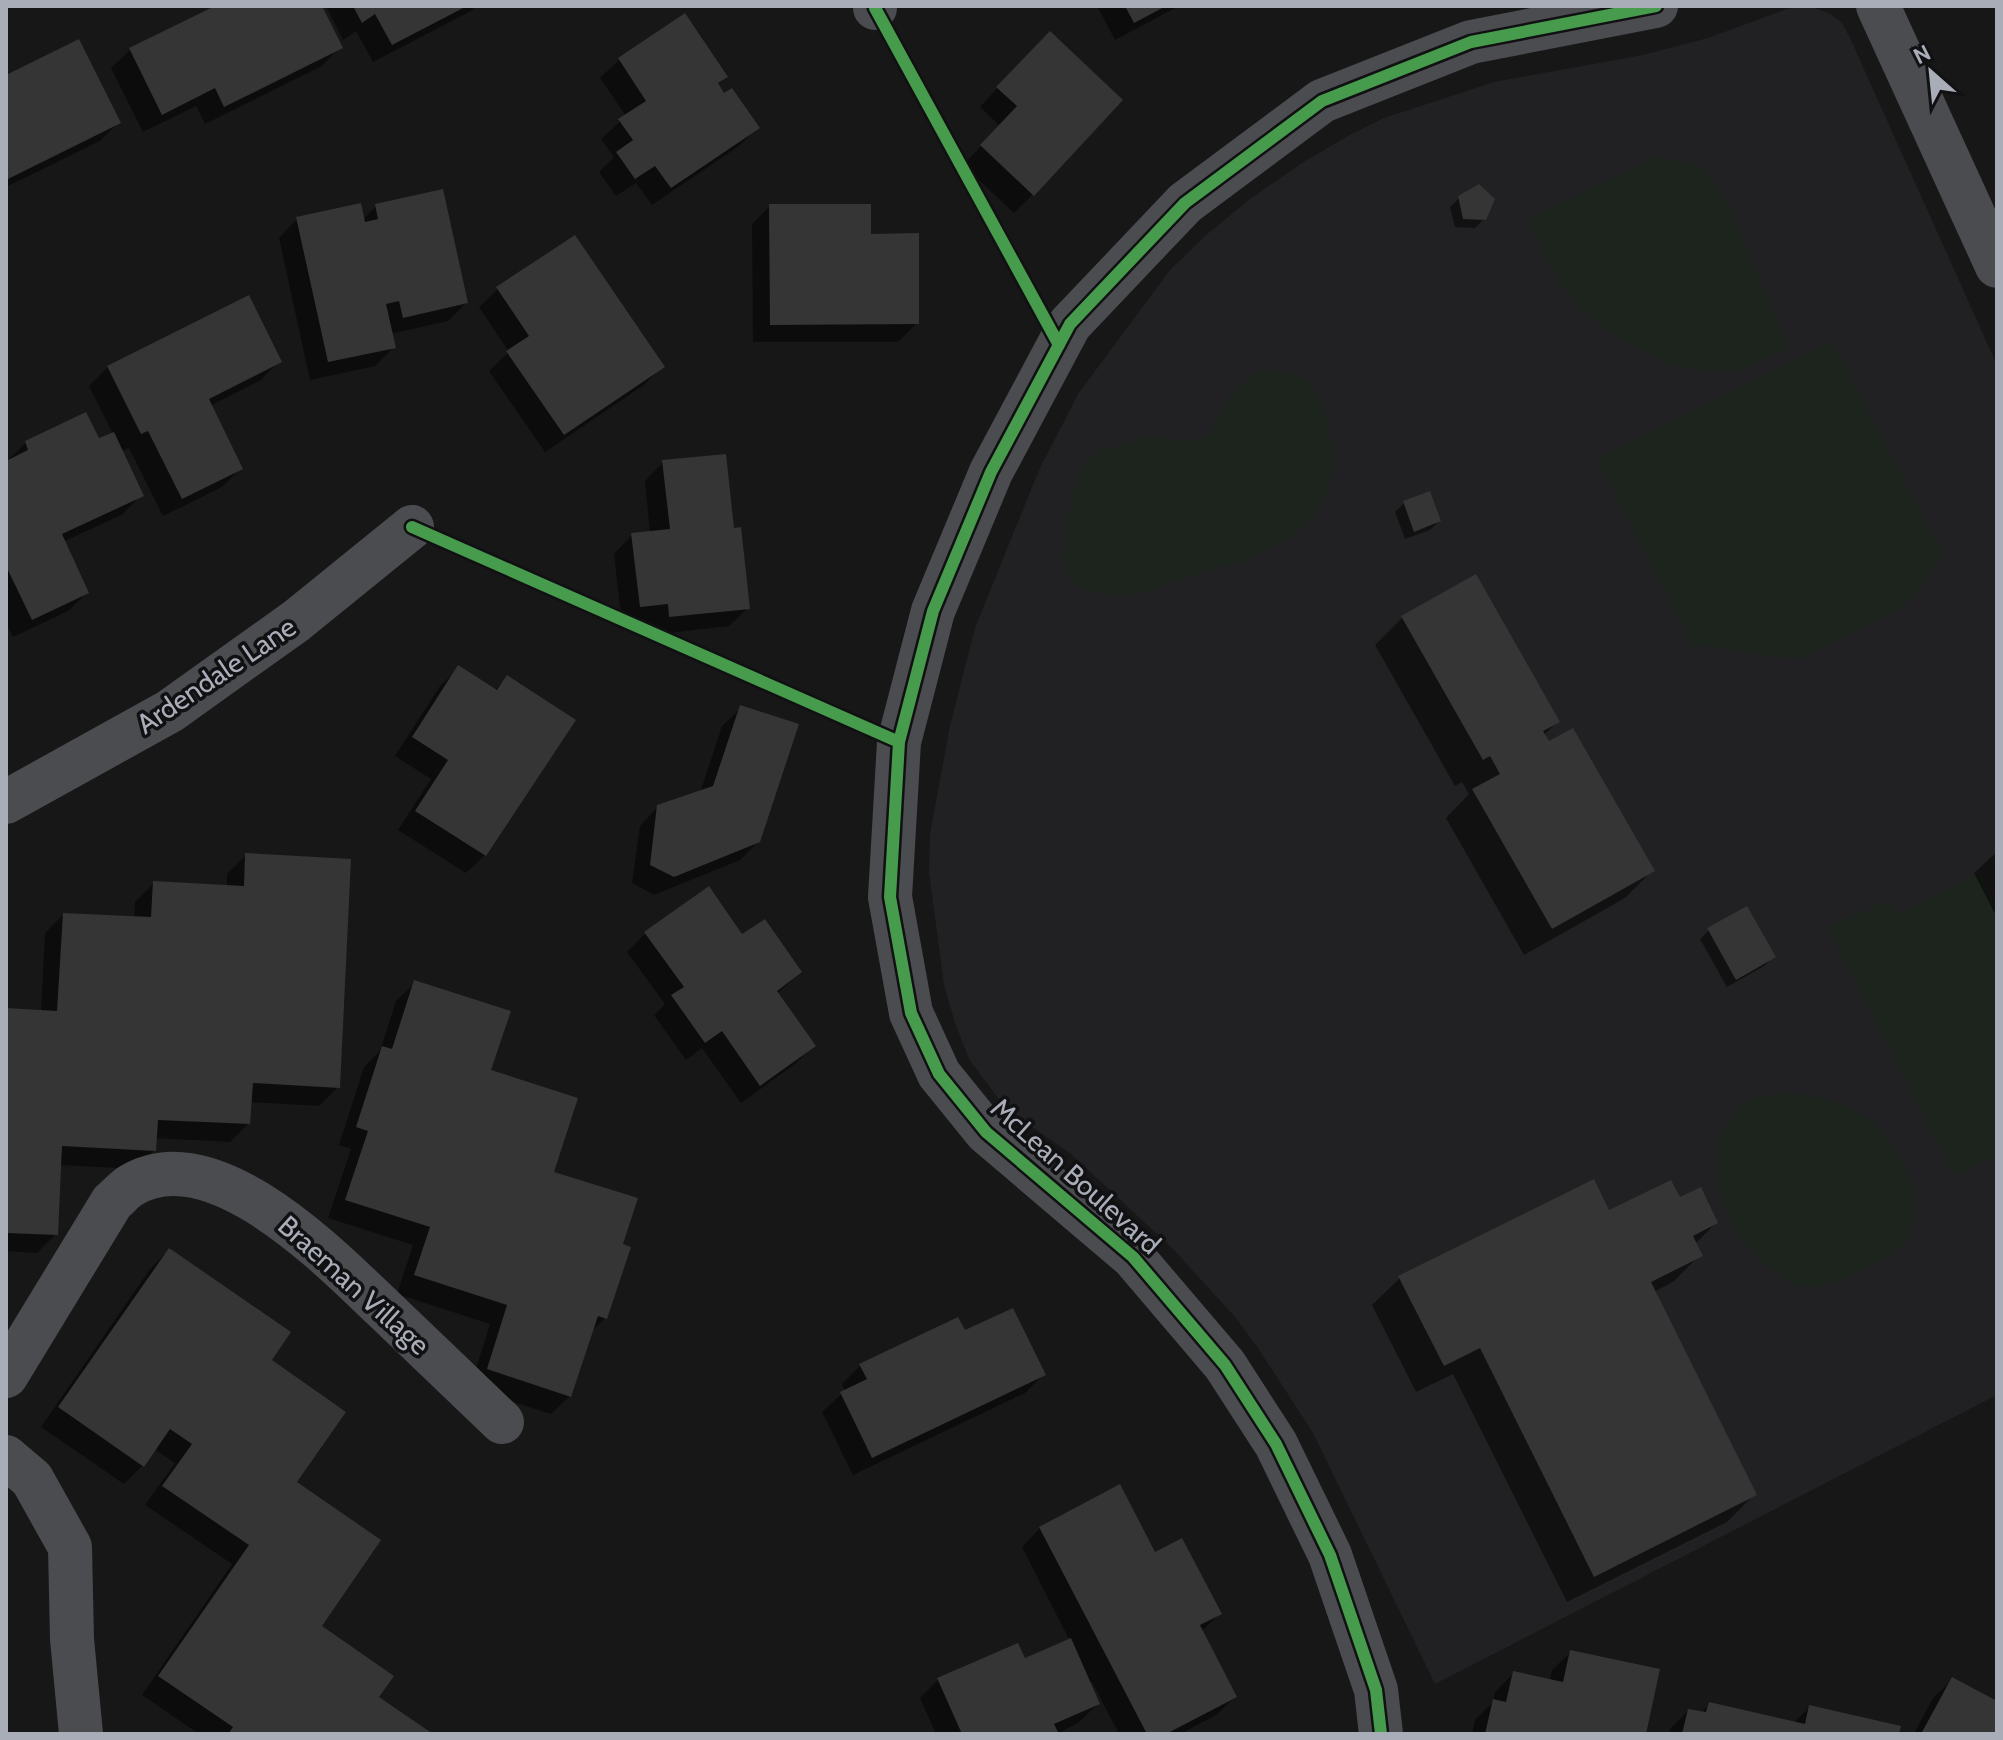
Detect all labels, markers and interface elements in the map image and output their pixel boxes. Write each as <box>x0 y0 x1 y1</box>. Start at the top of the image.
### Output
north arrow <box>1891 32 1971 112</box>
text: N <box>1909 39 1935 70</box>
street label: Ardendale Lane <box>130 609 302 741</box>
street label: McLean Boulevard <box>984 1091 1168 1261</box>
street label: Braeman Village <box>271 1208 437 1362</box>

